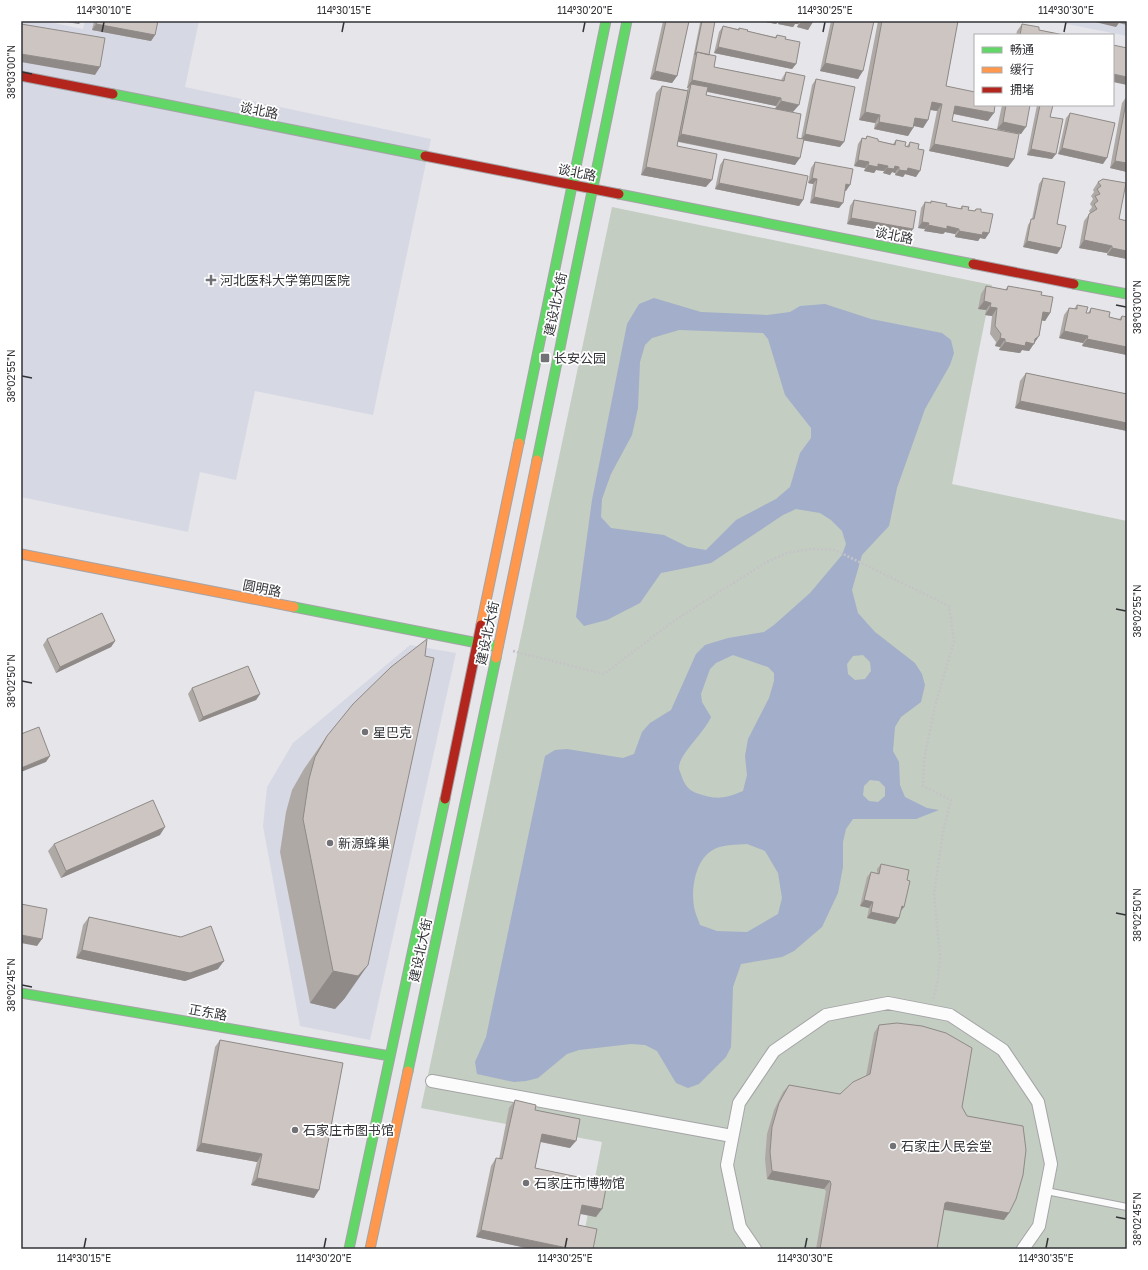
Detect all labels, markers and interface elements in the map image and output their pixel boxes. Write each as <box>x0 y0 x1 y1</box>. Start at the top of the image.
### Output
text: 114°30'10"E <box>77 4 131 16</box>
text: 114°30'15"E <box>317 4 371 16</box>
text: 114°30'20"E <box>557 4 613 16</box>
text: 114°30'25"E <box>797 4 853 16</box>
text: 114°30'30"E <box>1038 4 1094 16</box>
legend <box>974 34 1114 106</box>
text: 畅通 <box>1010 42 1034 57</box>
text: 38°03'00"N <box>5 45 17 99</box>
text: 缓行 <box>1010 62 1034 77</box>
text: 拥堵 <box>1010 82 1034 97</box>
street label: 谈北路 <box>238 98 280 122</box>
street label: 谈北路 <box>556 160 598 184</box>
street label: 谈北路 <box>873 223 915 247</box>
street label: 建设北大街 <box>540 271 570 337</box>
place label: 河北医科大学第四医院 <box>220 272 350 288</box>
marker: 河北医科大学第四医院 <box>205 274 217 286</box>
text: 38°03'00"N <box>1131 280 1143 334</box>
text: 38°02'55"N <box>5 349 17 403</box>
place label: 长安公园 <box>554 350 606 366</box>
marker: 长安公园 <box>539 352 551 364</box>
street label: 圆明路 <box>241 576 283 600</box>
text: 38°02'55"N <box>1131 584 1143 638</box>
street label: 建设北大街 <box>472 600 502 666</box>
text: 38°02'50"N <box>5 654 17 708</box>
place label: 星巴克 <box>373 724 412 740</box>
marker: 星巴克 <box>360 727 370 737</box>
place label: 新源蜂巢 <box>338 835 390 851</box>
marker: 新源蜂巢 <box>325 838 335 848</box>
text: 38°02'50"N <box>1131 888 1143 942</box>
street label: 建设北大街 <box>405 917 435 983</box>
text: 38°02'45"N <box>5 958 17 1012</box>
street label: 正东路 <box>187 1001 229 1023</box>
place label: 石家庄市图书馆 <box>303 1122 394 1138</box>
marker: 石家庄市图书馆 <box>290 1125 300 1135</box>
place label: 石家庄人民会堂 <box>901 1138 992 1154</box>
marker: 石家庄人民会堂 <box>888 1141 898 1151</box>
place label: 石家庄市博物馆 <box>534 1175 625 1191</box>
marker: 石家庄市博物馆 <box>521 1178 531 1188</box>
text: 38°02'45"N <box>1131 1192 1143 1246</box>
text: 114°30'15"E <box>57 1252 111 1264</box>
text: 114°30'20"E <box>296 1252 352 1264</box>
text: 114°30'25"E <box>537 1252 593 1264</box>
text: 114°30'30"E <box>777 1252 833 1264</box>
text: 114°30'35"E <box>1018 1252 1074 1264</box>

